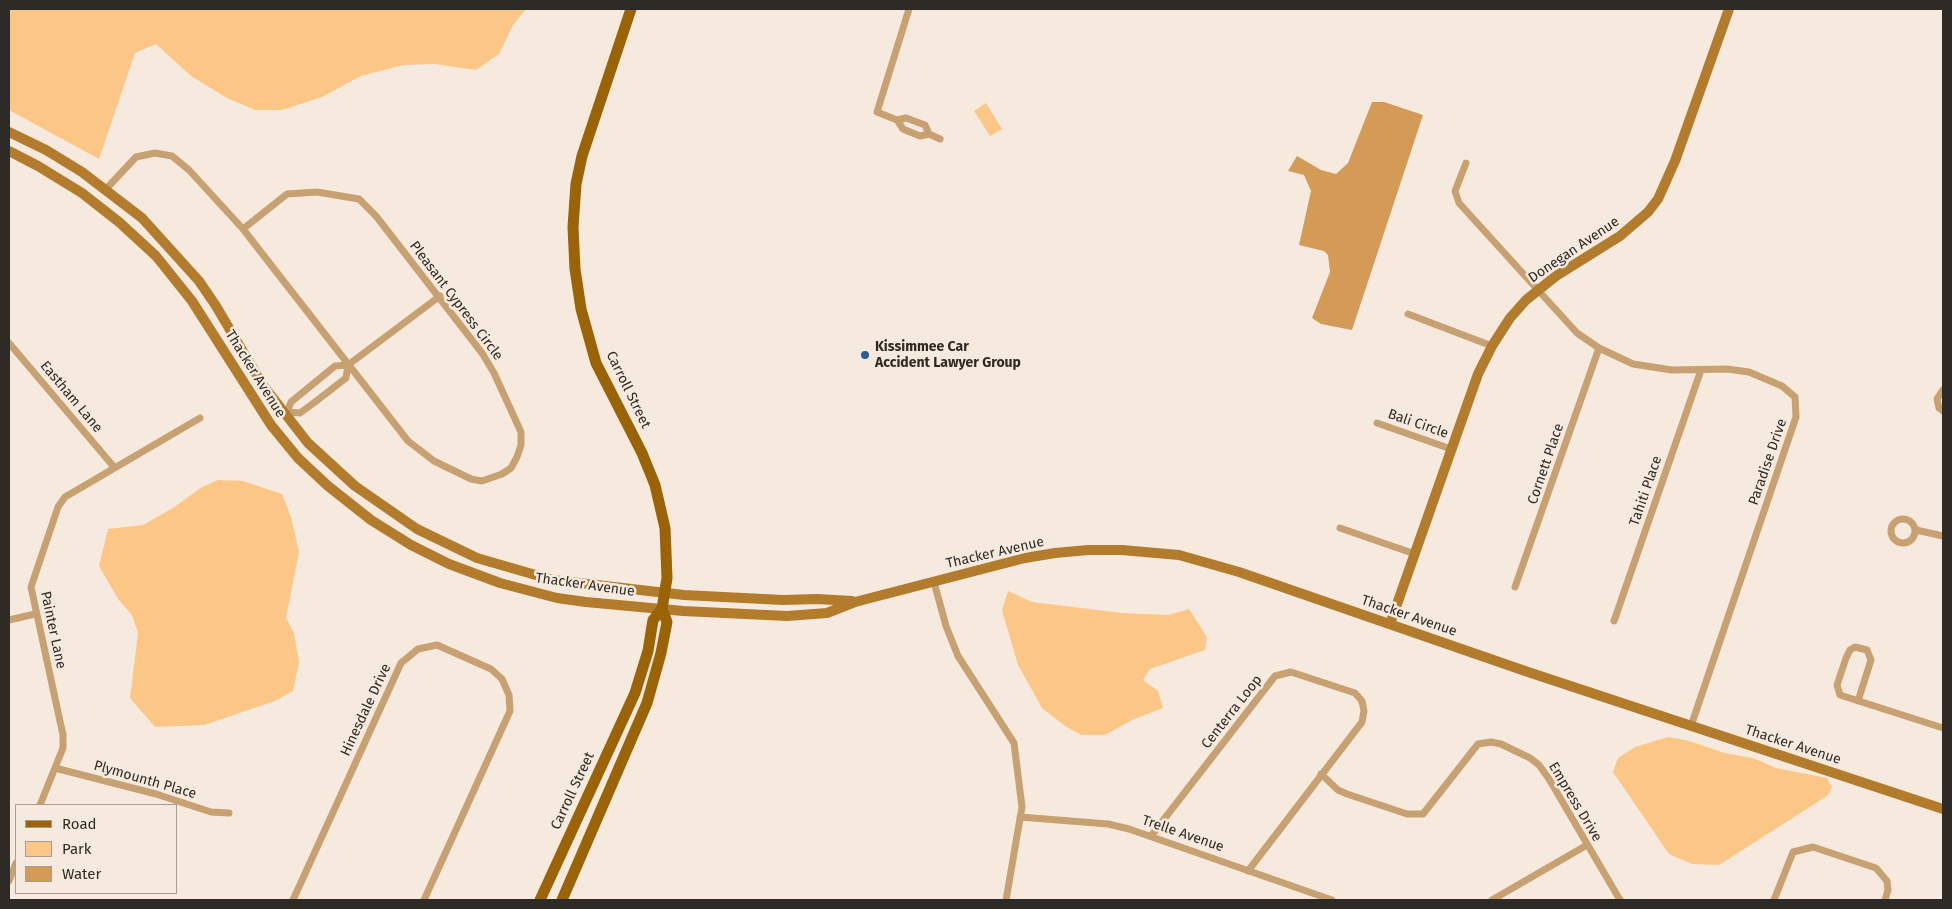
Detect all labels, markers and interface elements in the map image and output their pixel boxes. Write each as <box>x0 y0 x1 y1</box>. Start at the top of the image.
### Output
street label: Donegan Avenue <box>1525 213 1623 287</box>
street label: Pleasant Cypress Circle <box>406 238 506 364</box>
street label: Thacker Avenue <box>221 327 289 421</box>
place label: Kissimmee Car Accident Lawyer Group <box>875 339 1021 372</box>
street label: Carroll Street <box>602 349 654 431</box>
marker: Kissimmee Car Accident Lawyer Group <box>859 349 871 361</box>
street label: Eastham Lane <box>36 358 106 436</box>
street label: Bali Circle <box>1386 406 1450 442</box>
street label: Paradise Drive <box>1745 416 1791 508</box>
street label: Cornett Place <box>1524 421 1568 507</box>
street label: Tahiti Place <box>1626 454 1666 528</box>
street label: Thacker Avenue <box>944 534 1046 572</box>
street label: Thacker Avenue <box>534 570 636 600</box>
street label: Painter Lane <box>37 590 69 670</box>
street label: Thacker Avenue <box>1359 592 1459 640</box>
street label: Hinesdale Drive <box>337 661 395 759</box>
street label: Centerra Loop <box>1198 672 1266 752</box>
street label: Thacker Avenue <box>1743 722 1843 768</box>
street label: Carroll Street <box>548 749 598 833</box>
street label: Plymounth Place <box>92 757 198 803</box>
street label: Empress Drive <box>1545 759 1605 845</box>
legend <box>15 804 178 894</box>
street label: Trelle Avenue <box>1140 812 1226 856</box>
text: Road <box>62 815 97 833</box>
text: Park <box>62 840 92 858</box>
text: Water <box>62 865 101 883</box>

